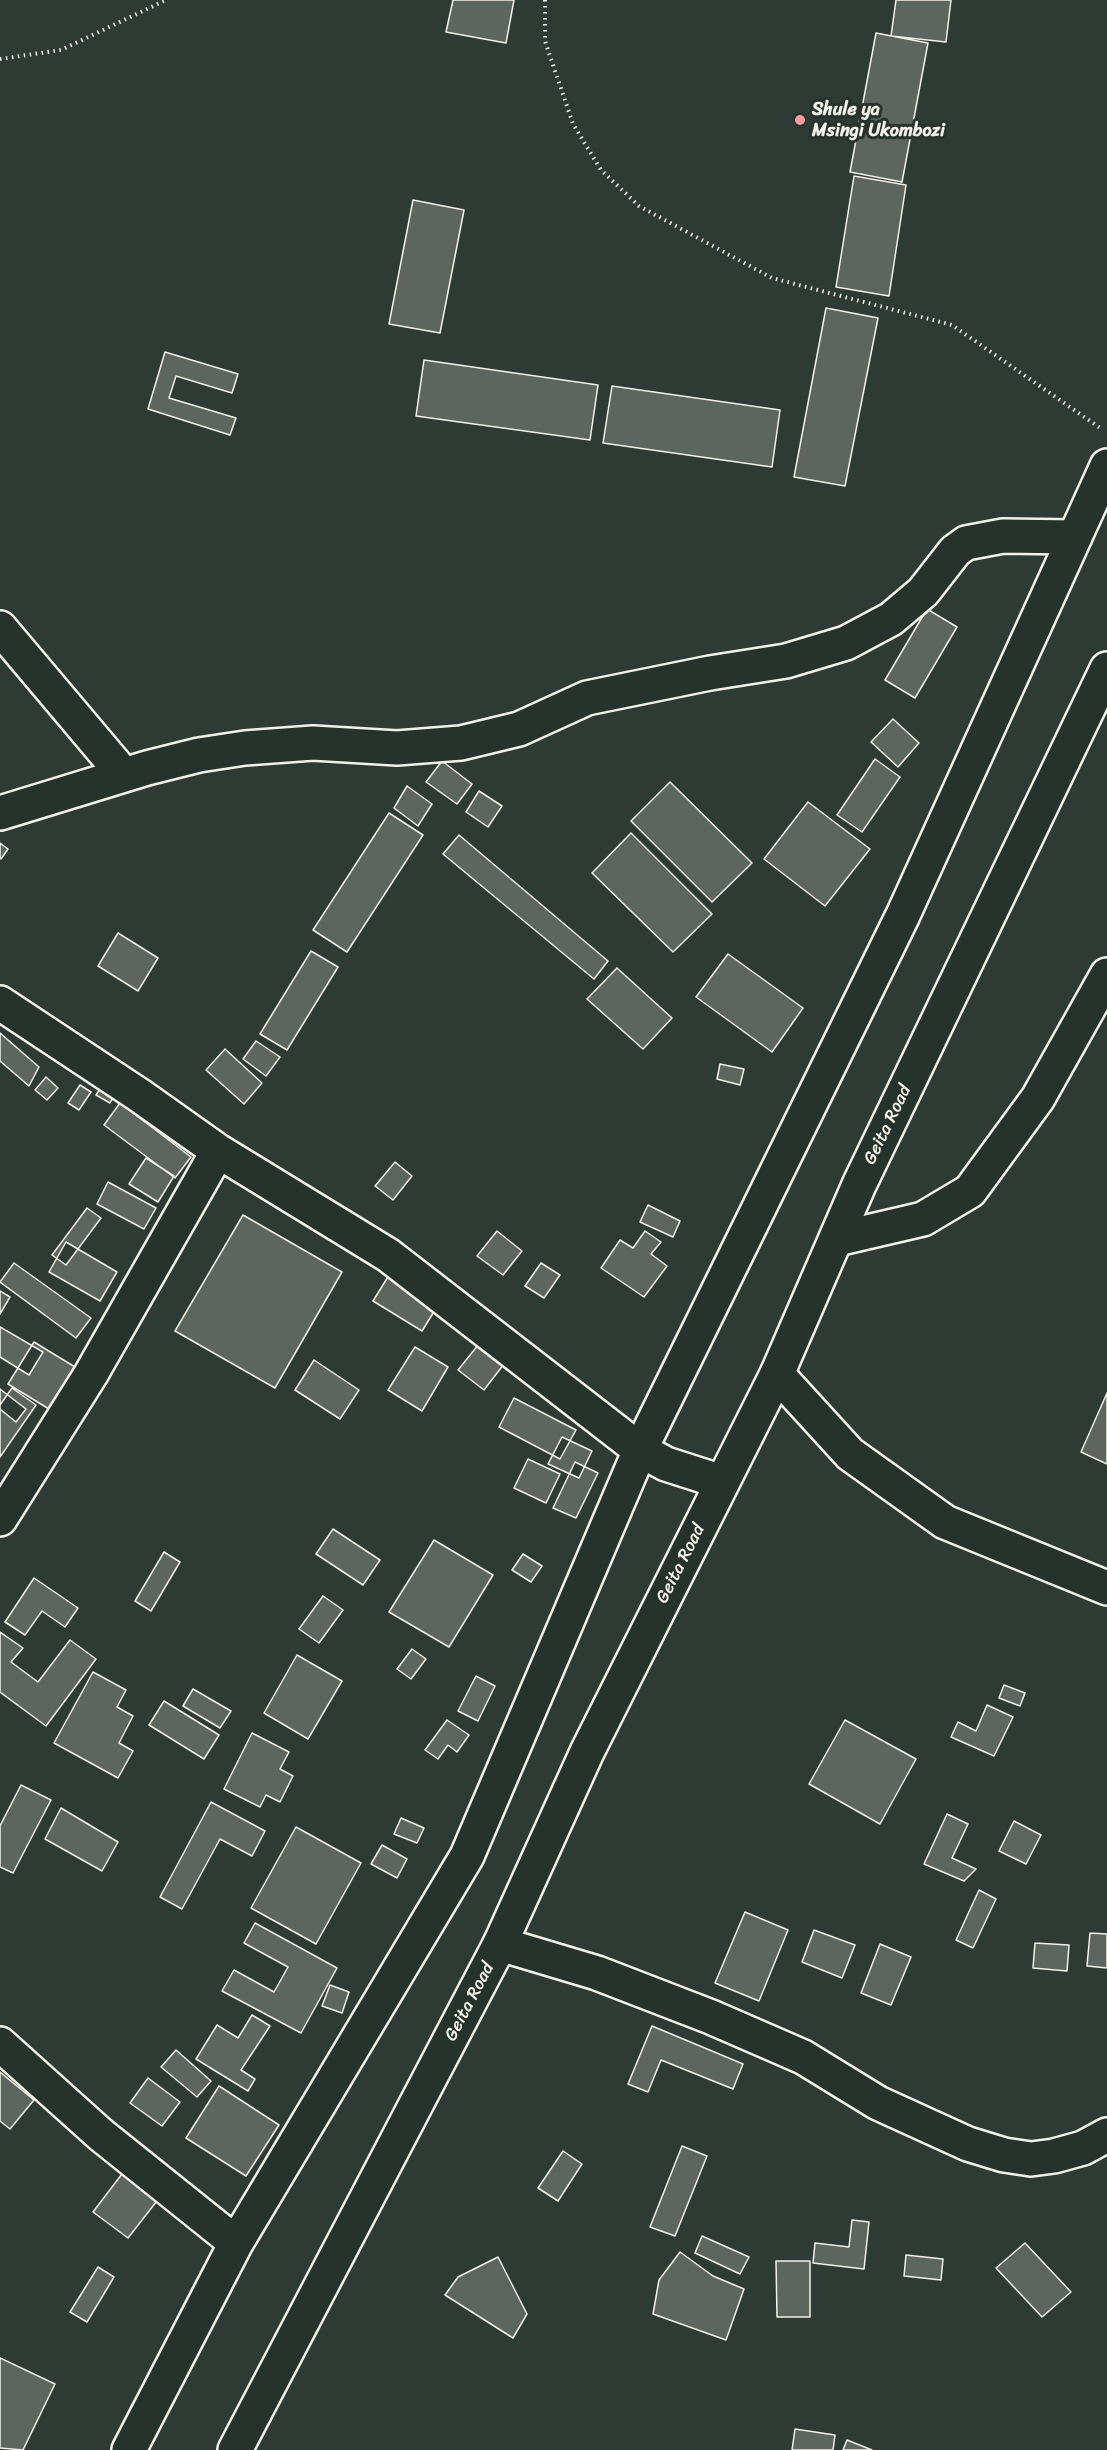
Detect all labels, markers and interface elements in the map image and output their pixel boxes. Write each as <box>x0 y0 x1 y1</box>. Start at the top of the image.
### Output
place label: Shule ya Msingi Ukombozi <box>812 99 945 142</box>
marker: Shule ya Msingi Ukombozi <box>793 113 807 127</box>
street label: Geita Road <box>860 1082 916 1168</box>
street label: Geita Road <box>652 1521 710 1607</box>
street label: Geita Road <box>440 1959 500 2045</box>

